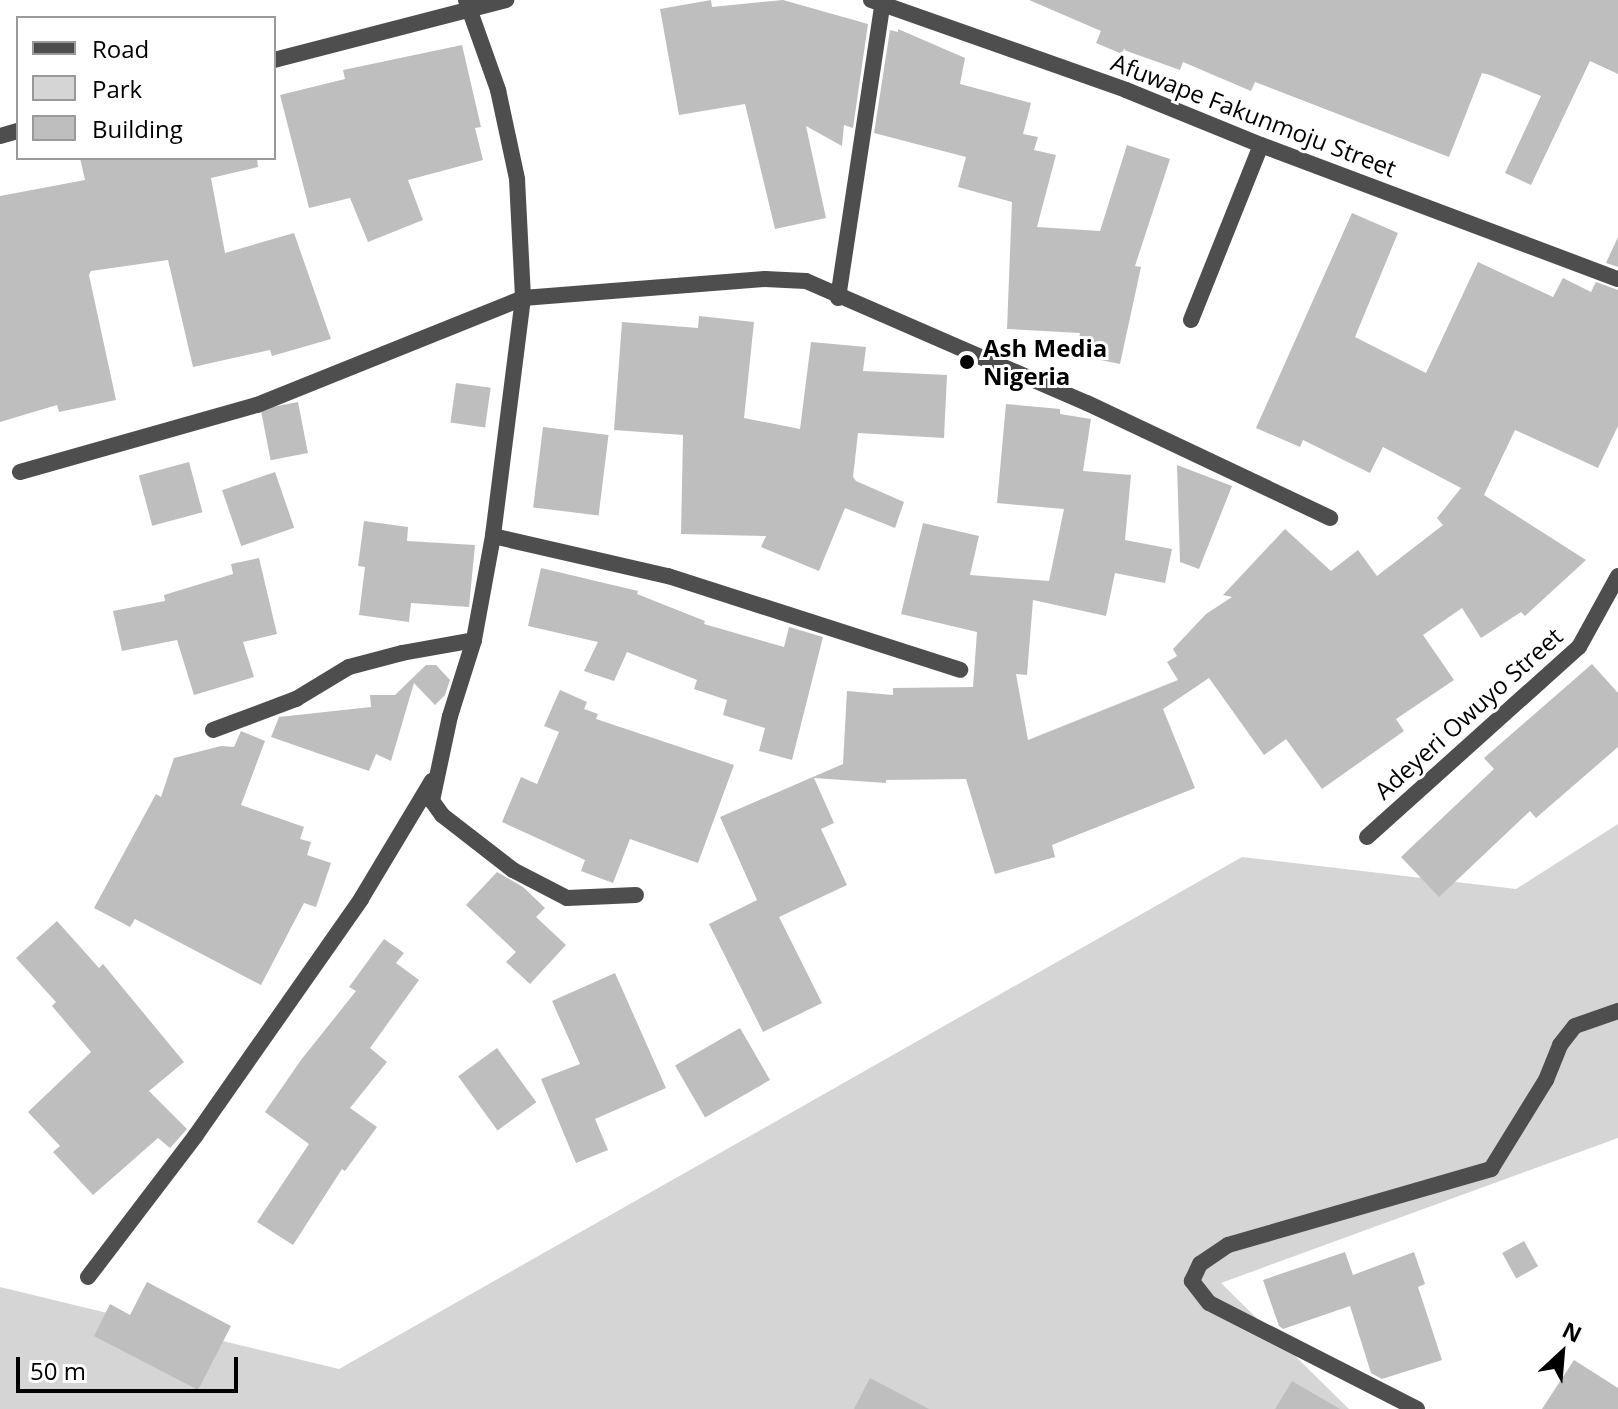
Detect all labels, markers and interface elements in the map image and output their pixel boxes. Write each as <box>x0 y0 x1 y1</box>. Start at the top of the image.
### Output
legend <box>16 16 276 160</box>
text: Road <box>92 32 149 65</box>
street label: Afuwape Fakunmoju Street <box>1108 47 1400 183</box>
text: Park <box>92 72 142 105</box>
text: Building <box>92 112 183 145</box>
place label: Ash Media Nigeria <box>983 334 1107 390</box>
marker: Ash Media Nigeria <box>958 353 976 371</box>
street label: Adeyeri Owuyo Street <box>1368 621 1568 805</box>
north arrow <box>1522 1313 1602 1393</box>
text: N <box>1558 1314 1587 1349</box>
scale bar <box>20 1341 242 1391</box>
text: 50 m <box>30 1354 86 1387</box>

